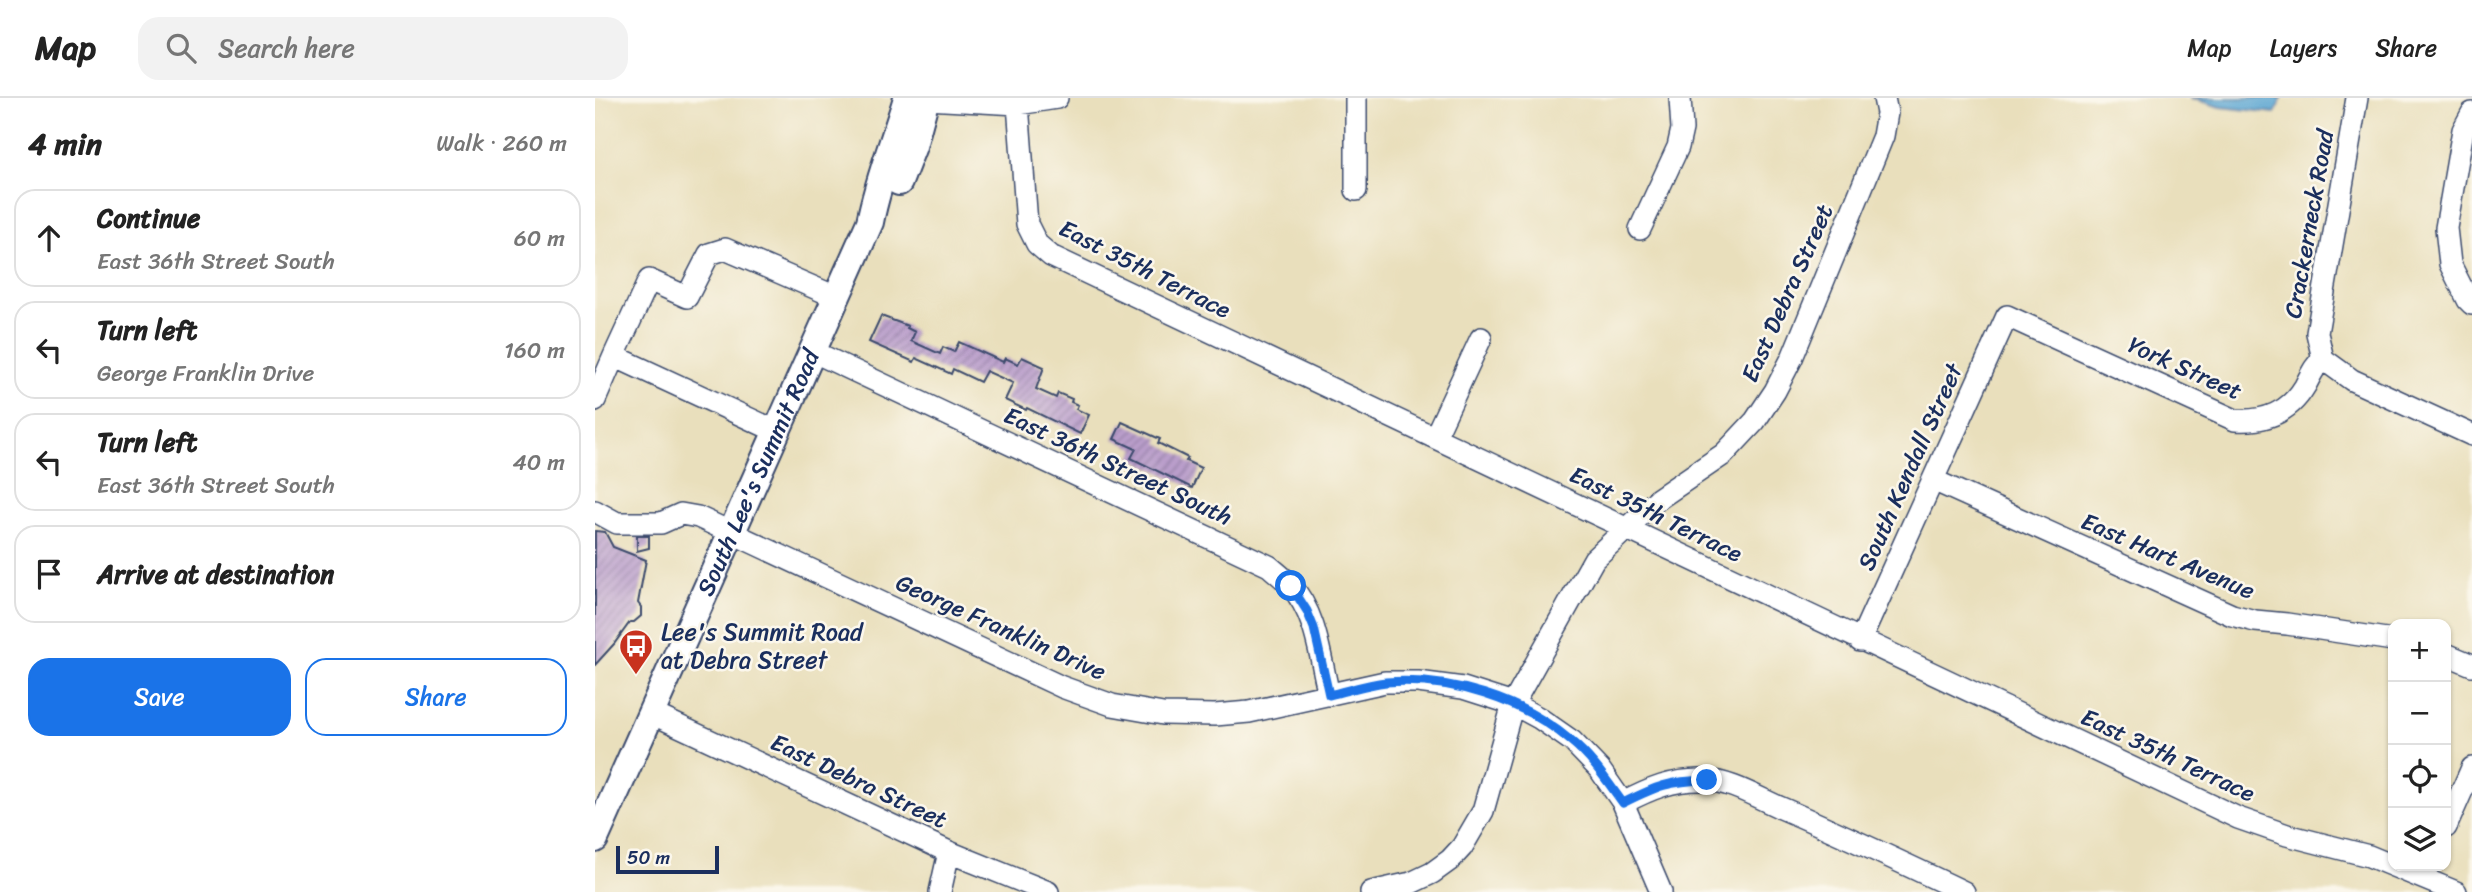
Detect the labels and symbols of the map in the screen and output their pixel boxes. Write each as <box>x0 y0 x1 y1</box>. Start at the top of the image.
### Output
street label: Crackerneck Road <box>2272 125 2346 322</box>
street label: East Debra Street <box>1729 197 1845 389</box>
street label: East 35th Terrace <box>1052 208 1239 331</box>
street label: York Street <box>2121 324 2249 412</box>
street label: South Lee's Summit Road <box>685 340 833 603</box>
street label: South Kendall Street <box>1845 355 1975 577</box>
street label: East 36th Street South <box>997 395 1239 537</box>
street label: East 35th Terrace <box>1562 454 1750 574</box>
street label: East Hart Avenue <box>2074 500 2262 612</box>
street label: George Franklin Drive <box>889 562 1113 692</box>
route start <box>1275 570 1306 601</box>
place label: Lee's Summit Road at Debra Street <box>661 611 864 681</box>
bus stop icon: Lee's Summit Road at Debra Street <box>617 627 655 676</box>
street label: East 35th Terrace <box>2074 696 2263 814</box>
street label: East Debra Street <box>763 722 955 840</box>
route end <box>1691 764 1722 795</box>
scale bar <box>616 843 719 875</box>

